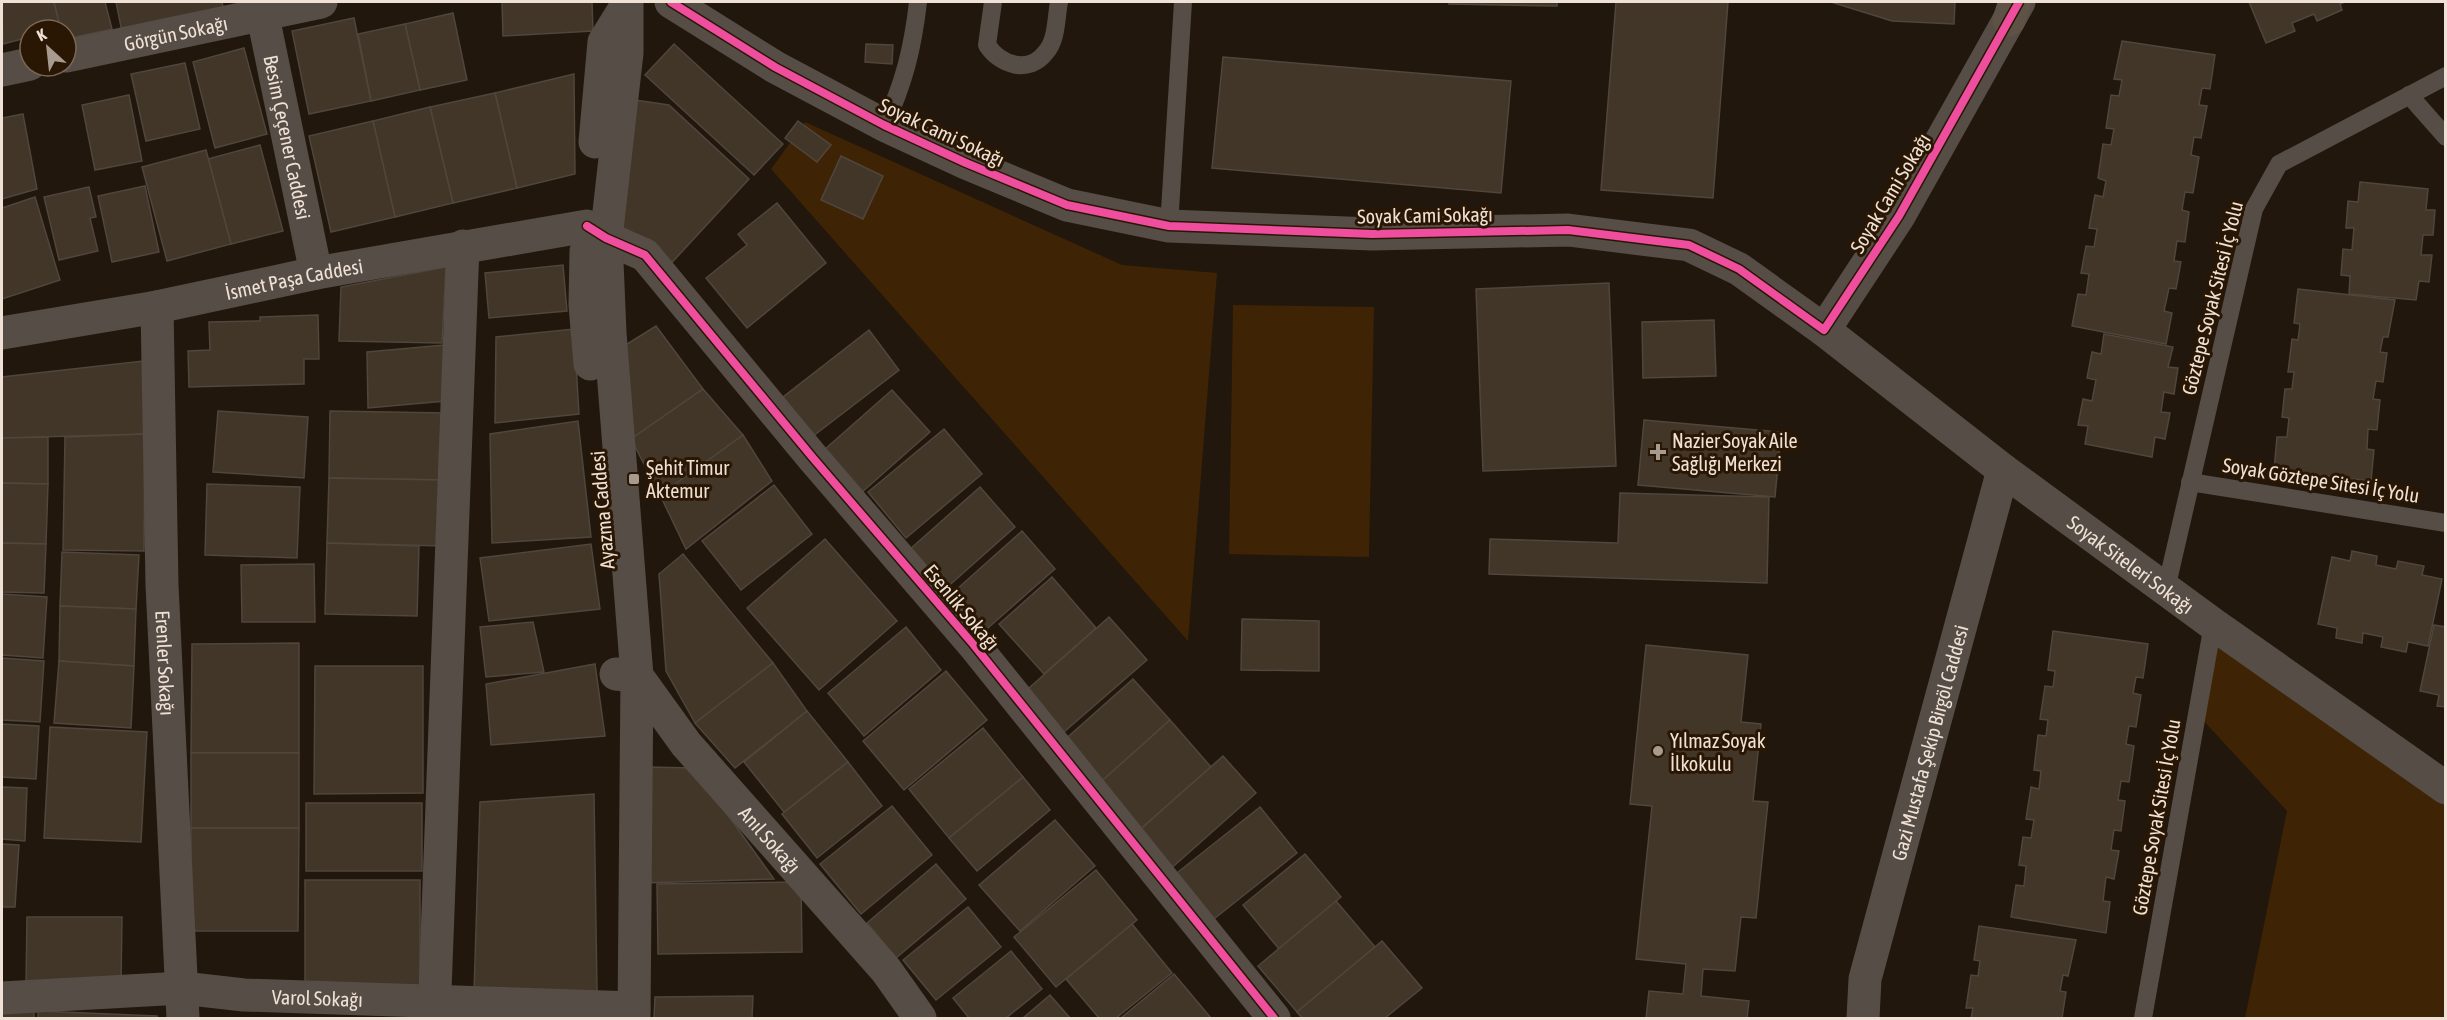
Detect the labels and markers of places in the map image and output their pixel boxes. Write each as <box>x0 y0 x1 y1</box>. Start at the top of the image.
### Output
place label: Nazier Soyak Aile Sağlığı Merkezi <box>1672 429 1798 475</box>
marker: Nazier Soyak Aile Sağlığı Merkezi <box>1649 443 1667 461</box>
place label: Şehit Timur Aktemur <box>646 456 730 502</box>
marker: Şehit Timur Aktemur <box>627 472 641 486</box>
place label: Yılmaz Soyak İlkokulu <box>1670 729 1766 775</box>
marker: Yılmaz Soyak İlkokulu <box>1651 744 1665 758</box>

